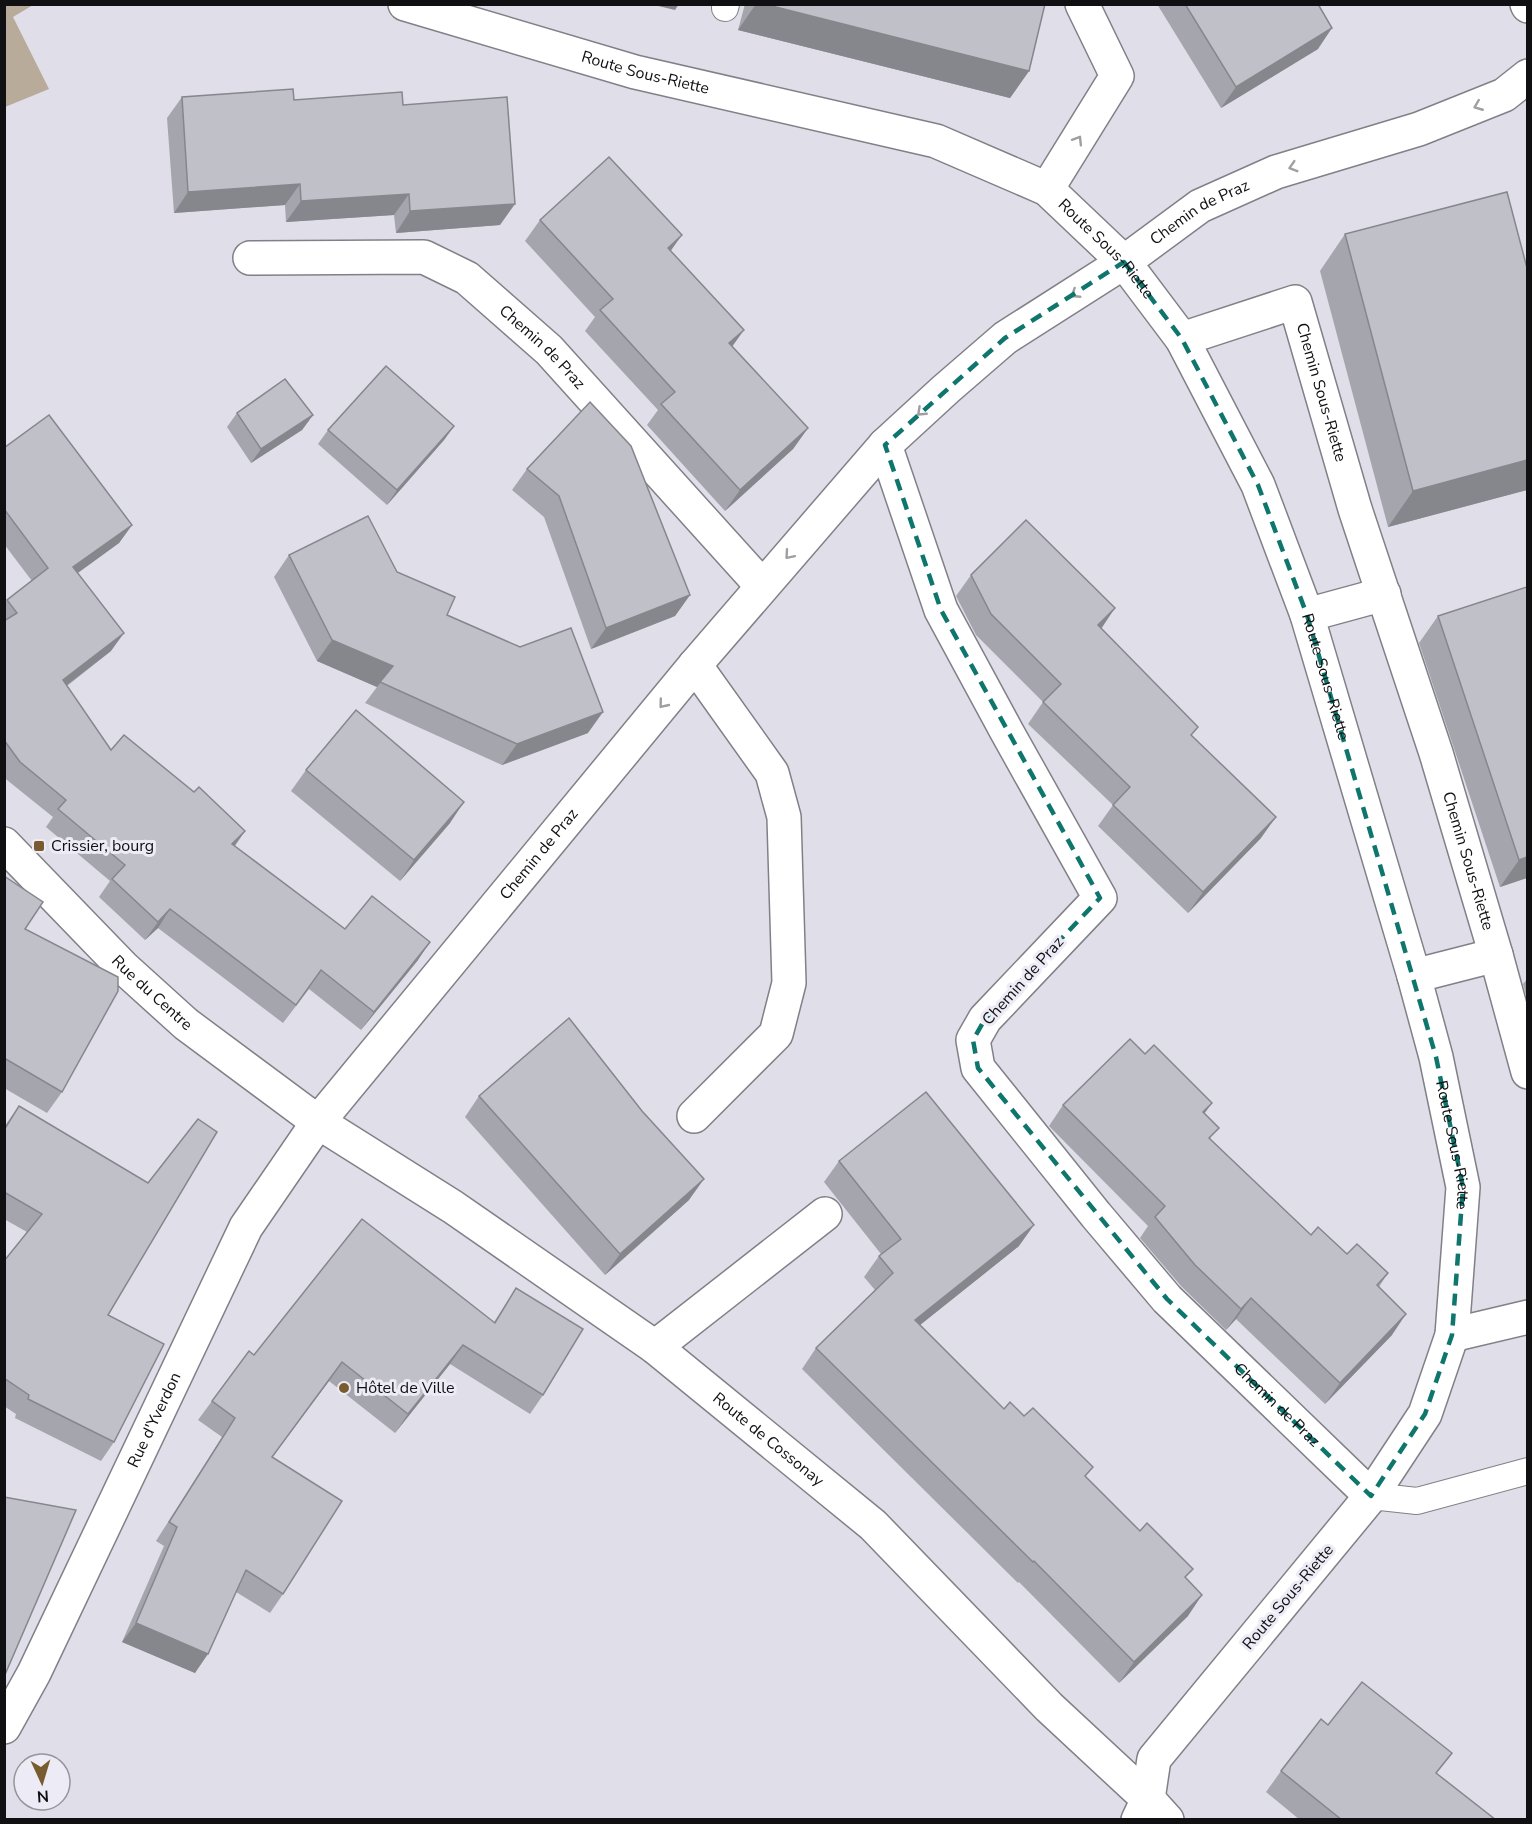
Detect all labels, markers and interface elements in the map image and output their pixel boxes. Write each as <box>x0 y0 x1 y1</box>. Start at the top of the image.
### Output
street label: Route Sous-Riette <box>579 46 711 100</box>
one-way arrow <box>1473 98 1484 111</box>
one-way arrow <box>1070 136 1082 146</box>
one-way arrow <box>1288 160 1299 172</box>
street label: Chemin de Praz <box>1145 174 1253 250</box>
street label: Route Sous-Riette <box>1053 194 1159 304</box>
one-way arrow <box>1071 286 1081 298</box>
street label: Chemin de Praz <box>494 300 590 394</box>
street label: Chemin Sous-Riette <box>1291 320 1352 464</box>
one-way arrow <box>917 405 928 416</box>
one-way arrow <box>785 548 796 559</box>
street label: Route Sous-Riette <box>1296 611 1354 743</box>
one-way arrow <box>659 697 670 708</box>
street label: Chemin Sous-Riette <box>1437 789 1499 933</box>
street label: Chemin de Praz <box>495 804 583 905</box>
place label: Crissier, bourg <box>51 835 154 857</box>
marker: Crissier, bourg <box>32 839 46 853</box>
street label: Chemin de Praz <box>977 932 1069 1030</box>
street label: Rue du Centre <box>107 950 197 1036</box>
street label: Route Sous-Riette <box>1430 1079 1474 1211</box>
street label: Chemin de Praz <box>1229 1358 1325 1452</box>
street label: Rue d'Yverdon <box>122 1369 186 1471</box>
place label: Hôtel de Ville <box>356 1377 454 1399</box>
marker: Hôtel de Ville <box>337 1381 351 1395</box>
street label: Route de Cossonay <box>708 1387 829 1492</box>
street label: Route Sous-Riette <box>1237 1540 1339 1654</box>
north arrow <box>12 1752 72 1812</box>
text: N <box>36 1785 50 1807</box>

